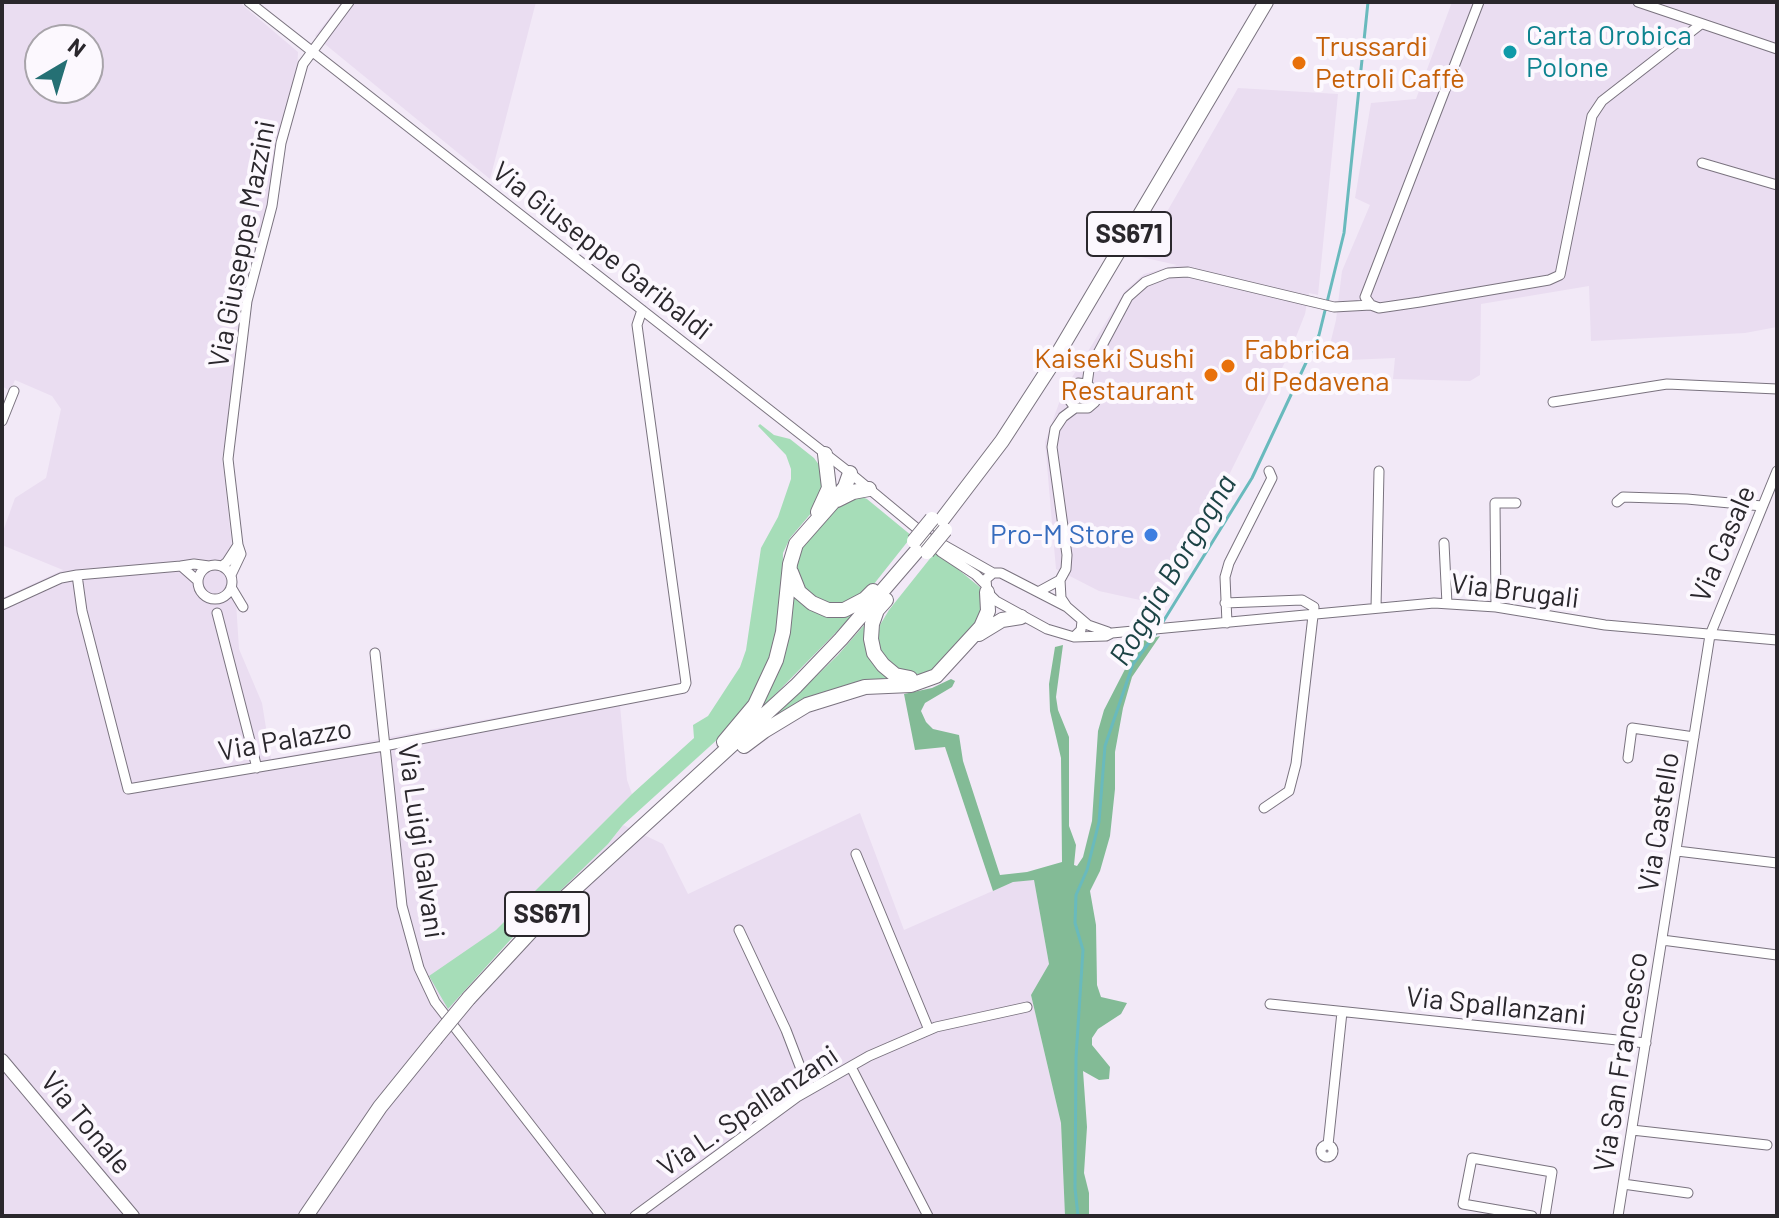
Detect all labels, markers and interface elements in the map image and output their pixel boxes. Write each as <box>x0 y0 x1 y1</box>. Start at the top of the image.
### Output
place label: Carta Orobica Polone <box>1526 19 1692 85</box>
north arrow <box>24 24 104 104</box>
place label: Trussardi Petroli Caffè <box>1315 30 1465 96</box>
text: N <box>64 32 91 61</box>
marker: Carta Orobica Polone <box>1501 43 1519 61</box>
marker: Trussardi Petroli Caffè <box>1290 54 1308 72</box>
street label: Via Giuseppe Mazzini <box>202 118 282 370</box>
street label: Via Giuseppe Garibaldi <box>485 155 719 347</box>
road number: SS671 <box>1087 212 1171 256</box>
place label: Fabbrica di Pedavena <box>1244 333 1390 399</box>
place label: Kaiseki Sushi Restaurant <box>1034 342 1195 408</box>
marker: Fabbrica di Pedavena <box>1219 357 1237 375</box>
marker: Kaiseki Sushi Restaurant <box>1202 366 1220 384</box>
water label: Roggia Borgogna <box>1102 468 1244 672</box>
street label: Via Casale <box>1683 480 1763 608</box>
place label: Pro-M Store <box>990 518 1135 552</box>
marker: Pro-M Store <box>1142 526 1160 544</box>
street label: Via Brugali <box>1449 566 1581 616</box>
street label: Via Palazzo <box>215 712 355 768</box>
street label: Via Luigi Galvani <box>391 741 451 941</box>
street label: Via Castello <box>1631 750 1687 894</box>
road number: SS671 <box>505 892 589 936</box>
street label: Via San Francesco <box>1587 950 1655 1174</box>
street label: Via Spallanzani <box>1404 980 1588 1032</box>
street label: Via L. Spallanzani <box>651 1038 845 1184</box>
street label: Via Tonale <box>33 1065 139 1181</box>

